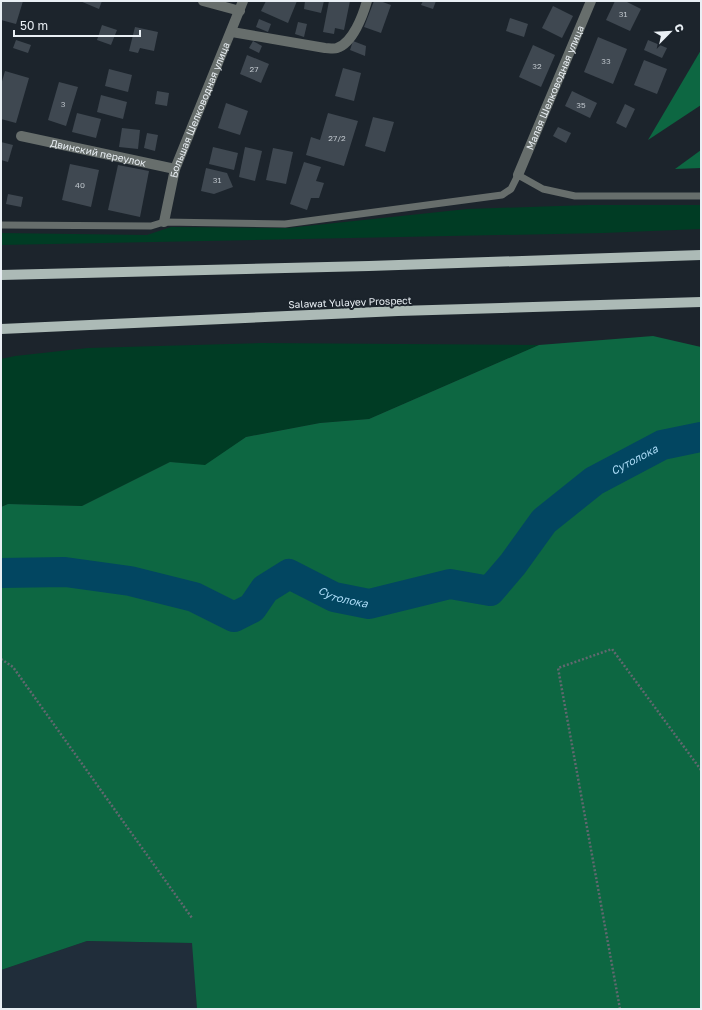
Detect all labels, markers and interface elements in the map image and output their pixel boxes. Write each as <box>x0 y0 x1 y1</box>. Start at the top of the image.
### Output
house number: 31 <box>619 9 627 19</box>
scale bar <box>14 12 140 38</box>
north arrow <box>650 12 690 52</box>
text: 50 m <box>20 18 48 33</box>
text: С <box>672 22 687 34</box>
street label: Малая Шелководная улица <box>523 23 586 151</box>
street label: Большая Шелководная улица <box>167 40 232 179</box>
house number: 33 <box>601 56 611 66</box>
house number: 32 <box>532 61 542 71</box>
house number: 27 <box>250 64 258 74</box>
house number: 3 <box>61 99 66 109</box>
house number: 35 <box>576 100 586 110</box>
house number: 27/2 <box>328 133 346 143</box>
street label: Двинский переулок <box>49 136 148 169</box>
house number: 31 <box>213 175 221 185</box>
house number: 40 <box>75 180 85 190</box>
street label: Salawat Yulayev Prospect <box>288 294 412 310</box>
water label: Сутолока <box>608 441 660 477</box>
water label: Сутолока <box>316 583 370 610</box>

